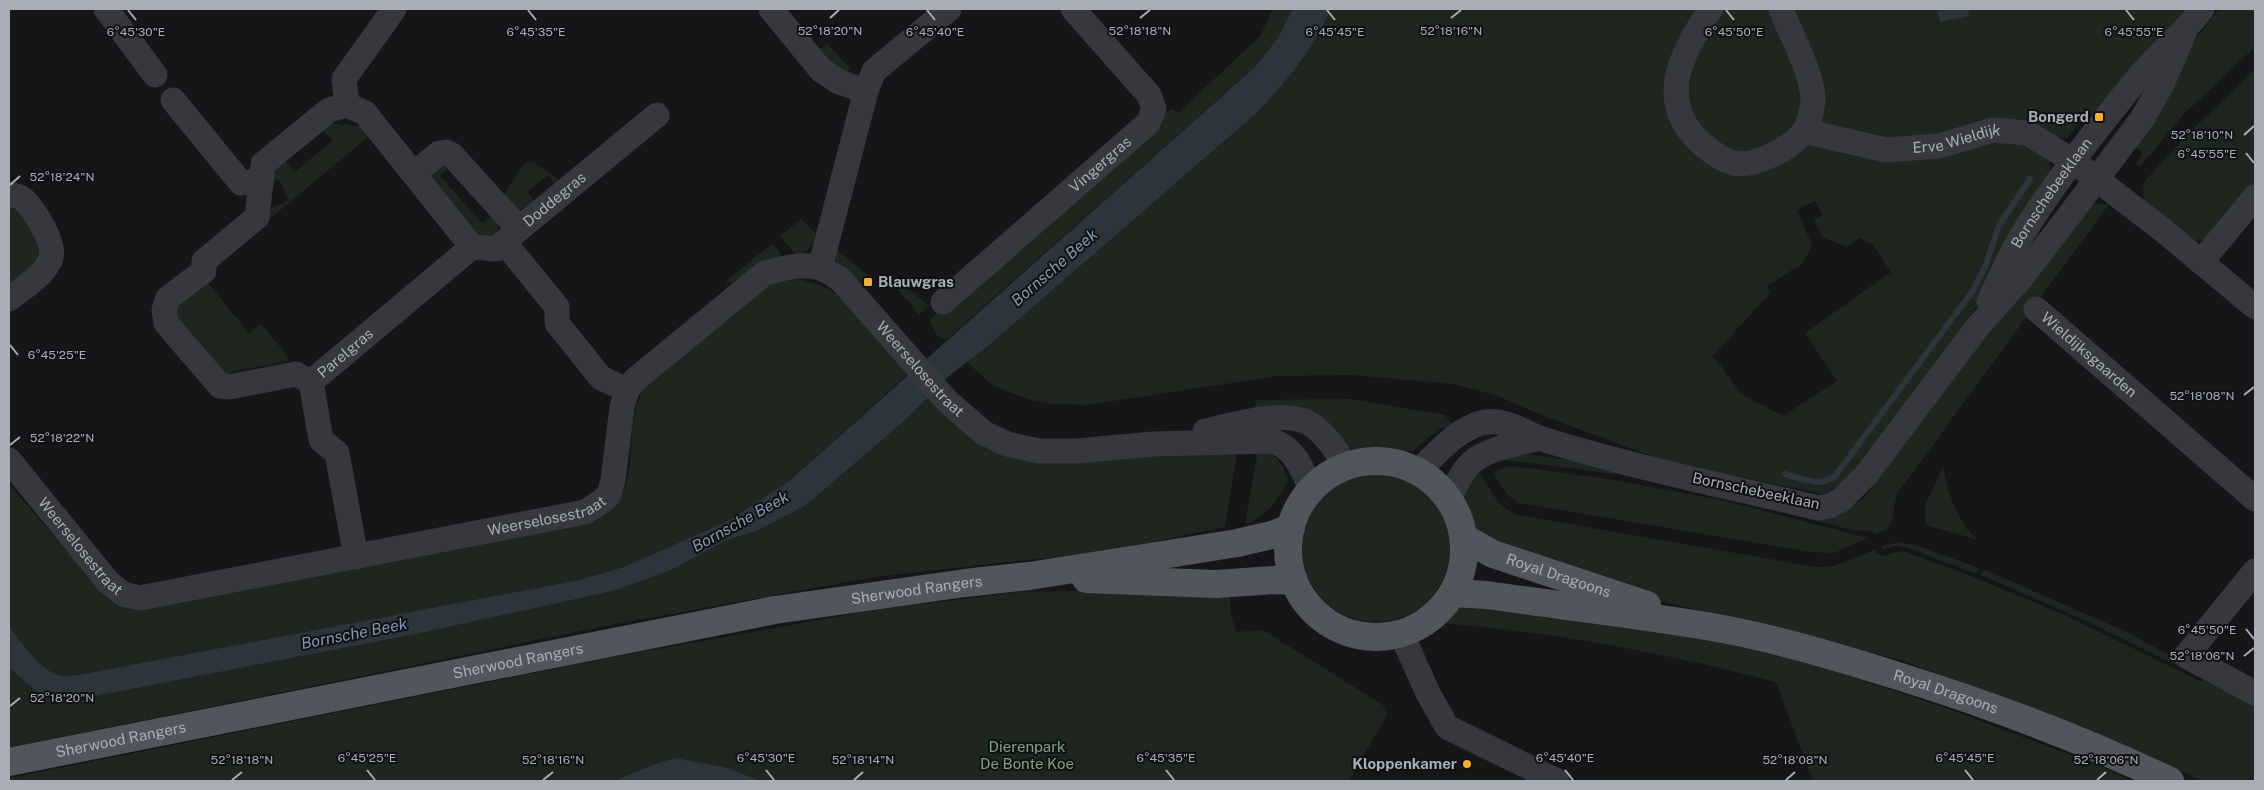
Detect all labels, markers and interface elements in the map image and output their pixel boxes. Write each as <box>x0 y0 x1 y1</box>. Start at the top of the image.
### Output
text: 52°18'20"N <box>798 24 862 38</box>
text: 52°18'18"N <box>1109 24 1171 38</box>
text: 52°18'16"N <box>1420 24 1482 38</box>
text: 6°45'30"E <box>107 25 165 39</box>
text: 6°45'35"E <box>507 25 565 39</box>
text: 6°45'40"E <box>906 25 964 39</box>
text: 6°45'45"E <box>1306 25 1364 39</box>
text: 6°45'50"E <box>1705 25 1763 39</box>
text: 6°45'55"E <box>2104 25 2164 39</box>
place label: Bongerd <box>2028 108 2089 125</box>
marker: Bongerd <box>2093 111 2105 123</box>
street label: Erve Wieldijk <box>1912 121 2001 156</box>
text: 52°18'10"N <box>2171 128 2233 142</box>
street label: Vingergras <box>1066 133 1135 196</box>
street label: Bornschebeeklaan <box>2007 134 2095 251</box>
text: 6°45'55"E <box>2177 147 2237 161</box>
street label: Doddegras <box>520 168 589 230</box>
text: 52°18'24"N <box>30 170 94 184</box>
water label: Bornsche Beek <box>1007 225 1102 310</box>
place label: Blauwgras <box>878 273 954 290</box>
marker: Blauwgras <box>862 276 874 288</box>
street label: Wieldijksgaarden <box>2038 308 2140 401</box>
street label: Weerselosestraat <box>873 318 968 420</box>
street label: Parelgras <box>314 325 376 381</box>
text: 6°45'25"E <box>28 348 86 362</box>
text: 52°18'08"N <box>2169 389 2235 403</box>
text: 52°18'22"N <box>30 431 94 445</box>
street label: Bornschebeeklaan <box>1691 469 1821 512</box>
water label: Bornsche Beek <box>688 487 792 556</box>
street label: Weerselosestraat <box>486 492 609 539</box>
street label: Weerselosestraat <box>35 494 126 598</box>
street label: Royal Dragoons <box>1504 550 1613 600</box>
street label: Sherwood Rangers <box>850 572 983 607</box>
water label: Bornsche Beek <box>299 614 409 653</box>
text: 6°45'50"E <box>2178 623 2236 637</box>
street label: Sherwood Rangers <box>451 639 585 682</box>
text: 52°18'06"N <box>2170 649 2234 663</box>
street label: Royal Dragoons <box>1891 666 2000 717</box>
text: 52°18'20"N <box>30 691 94 705</box>
street label: Sherwood Rangers <box>54 718 187 761</box>
park label: Dierenpark De Bonte Koe <box>980 738 1074 772</box>
text: 6°45'25"E <box>338 751 396 765</box>
text: 6°45'30"E <box>737 751 795 765</box>
text: 6°45'35"E <box>1137 751 1195 765</box>
text: 6°45'40"E <box>1536 751 1594 765</box>
text: 6°45'45"E <box>1936 751 1994 765</box>
text: 52°18'18"N <box>211 753 273 767</box>
text: 52°18'16"N <box>522 753 584 767</box>
text: 52°18'14"N <box>832 753 894 767</box>
text: 52°18'08"N <box>1762 753 1828 767</box>
text: 52°18'06"N <box>2074 753 2138 767</box>
place label: Kloppenkamer <box>1352 755 1457 772</box>
marker: Kloppenkamer <box>1461 758 1473 770</box>

